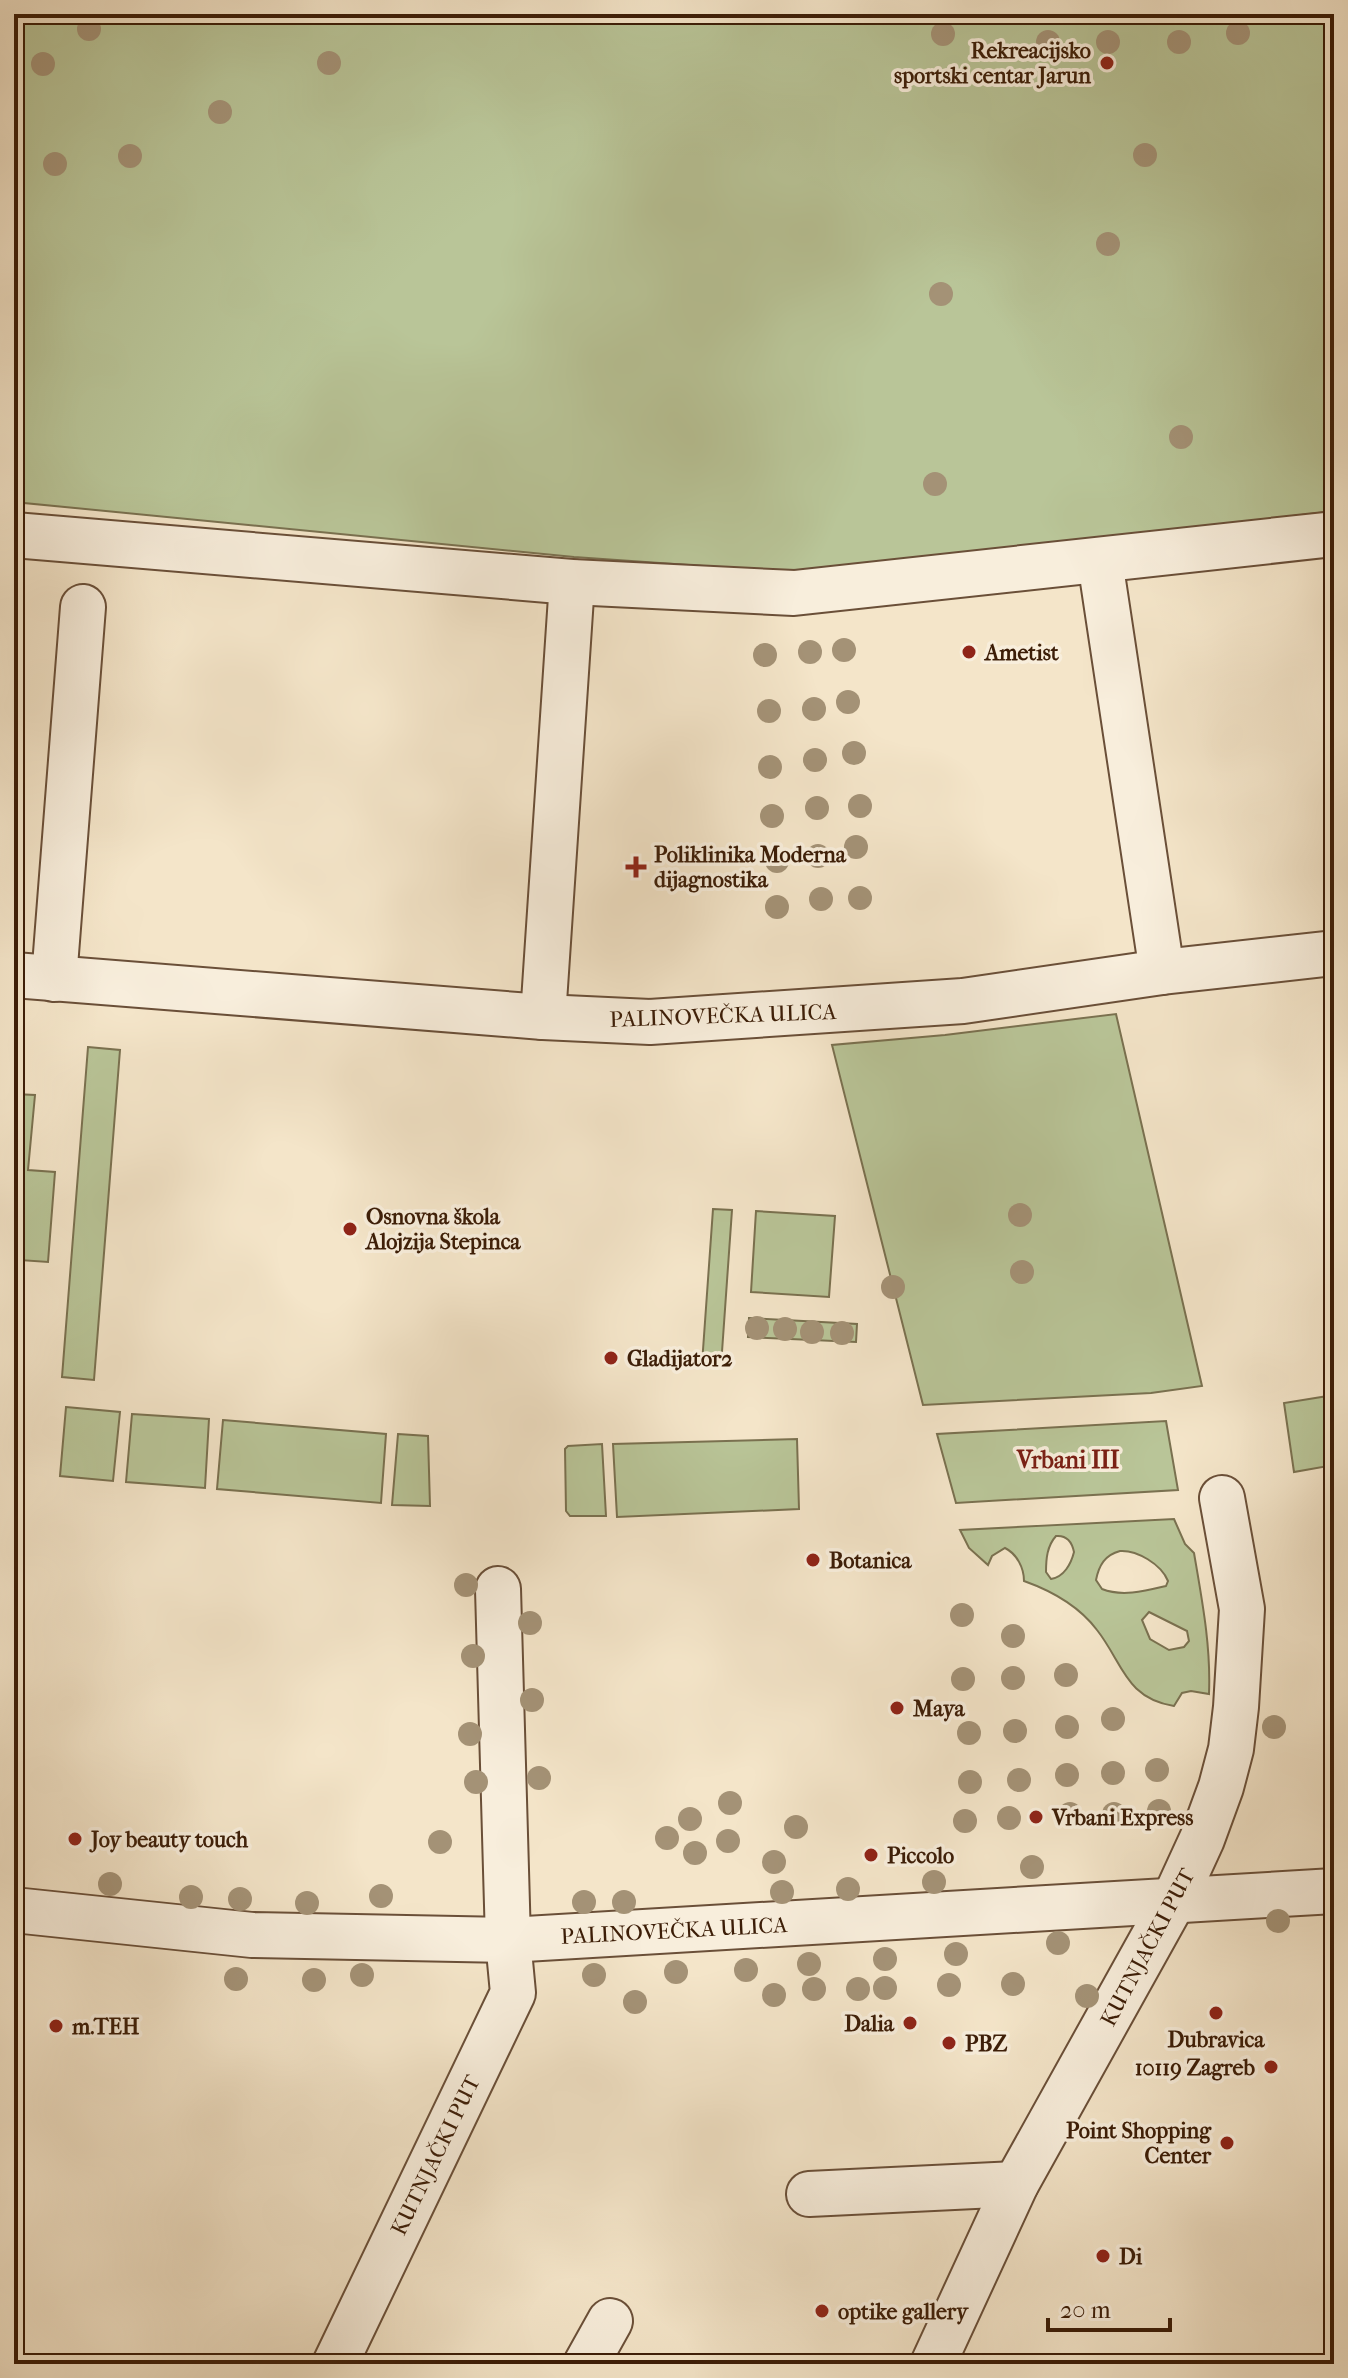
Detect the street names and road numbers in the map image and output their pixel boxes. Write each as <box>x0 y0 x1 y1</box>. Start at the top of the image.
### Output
street label: PALINOVEČKA ULICA <box>609 998 838 1033</box>
street label: KUTNJAČKI PUT <box>1094 1863 1201 2031</box>
street label: PALINOVEČKA ULICA <box>560 1911 789 1950</box>
street label: KUTNJAČKI PUT <box>385 2070 486 2240</box>

